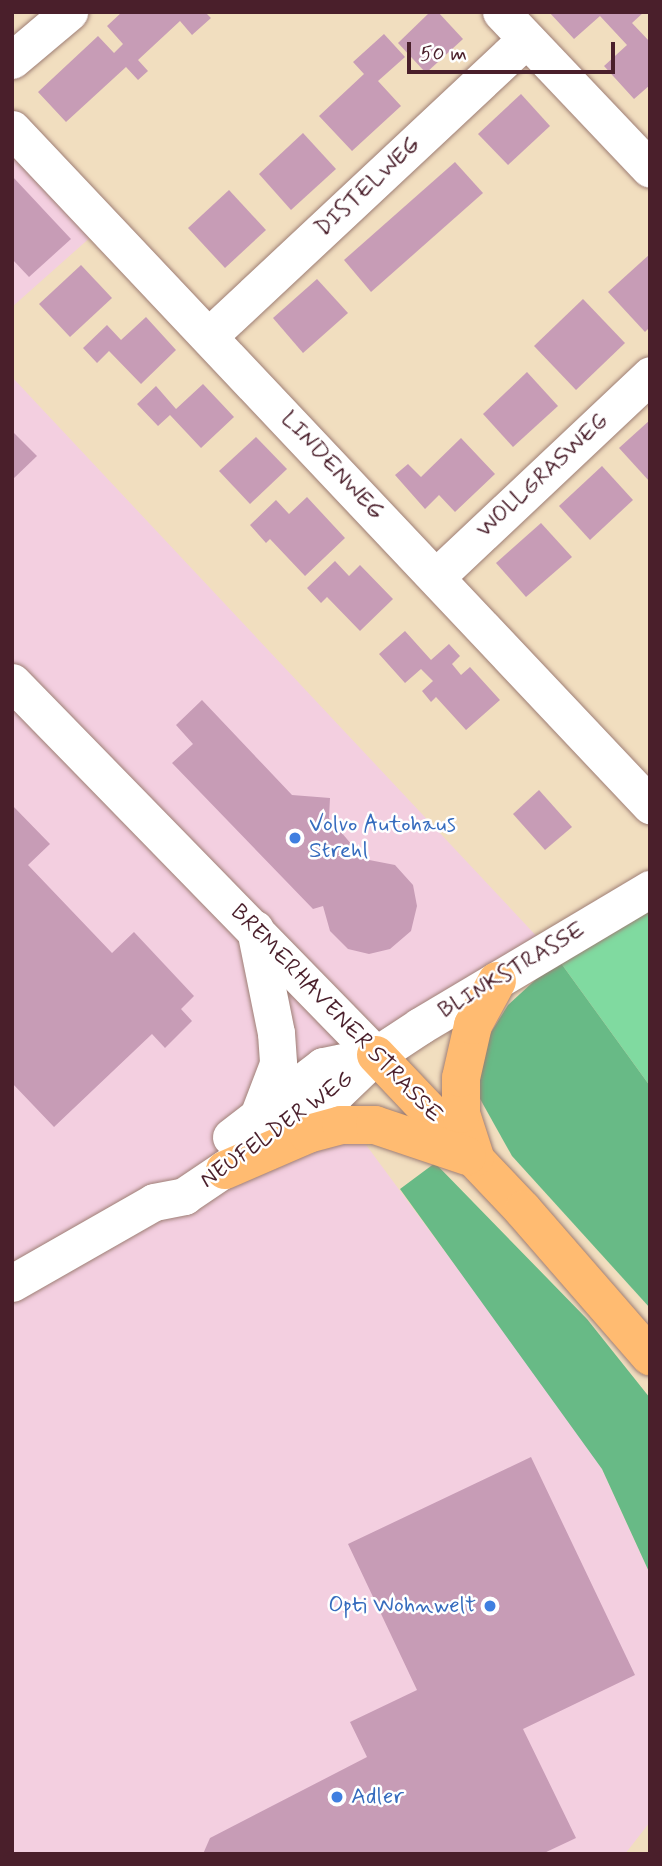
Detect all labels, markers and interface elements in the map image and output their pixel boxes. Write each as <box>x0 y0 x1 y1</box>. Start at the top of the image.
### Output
scale bar <box>410 28 618 72</box>
text: 50 m <box>420 40 467 68</box>
street label: DISTELWEG <box>310 131 426 243</box>
street label: LINDENWEG <box>275 406 389 526</box>
street label: WOLLGRASWEG <box>471 408 615 544</box>
place label: Volvo Autohaus Strehl <box>309 811 449 865</box>
marker: Volvo Autohaus Strehl <box>287 830 303 846</box>
street label: BREMERHAVENER STRASSE <box>223 898 449 1130</box>
street label: BLINKSTRASSE <box>434 916 590 1026</box>
street label: NEUFELDER WEG <box>195 1065 359 1195</box>
place label: Opti Wohnwelt <box>328 1592 476 1620</box>
marker: Opti Wohnwelt <box>482 1598 498 1614</box>
place label: Adler <box>351 1783 404 1811</box>
marker: Adler <box>329 1789 345 1805</box>

